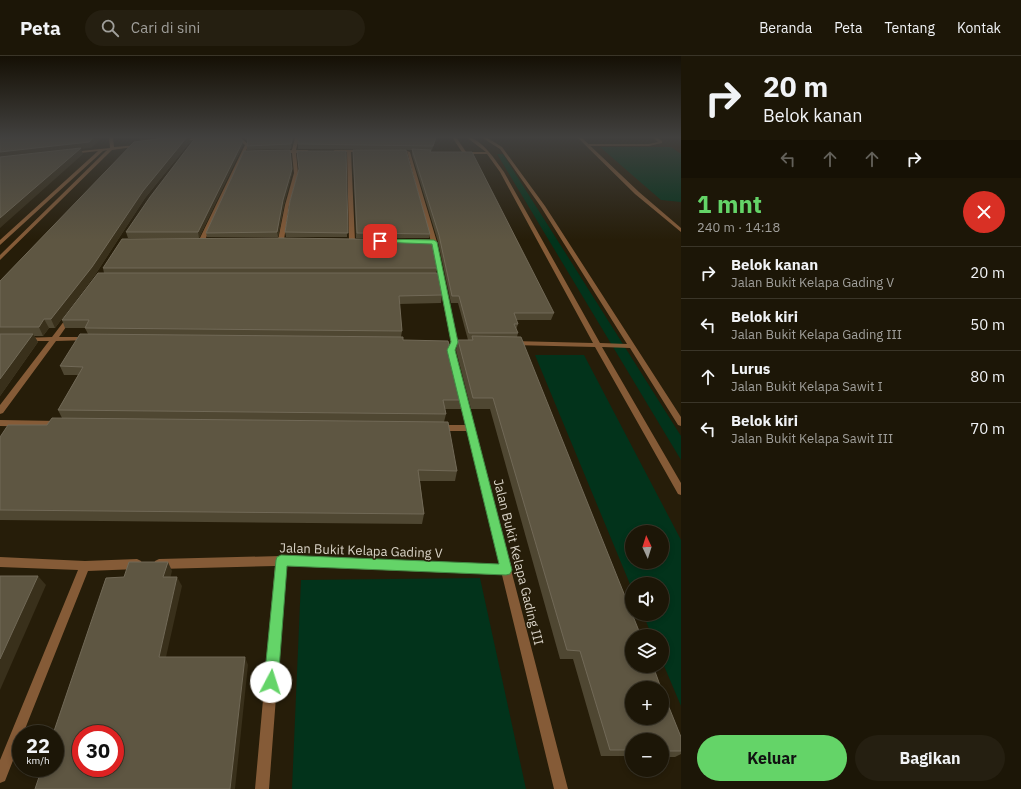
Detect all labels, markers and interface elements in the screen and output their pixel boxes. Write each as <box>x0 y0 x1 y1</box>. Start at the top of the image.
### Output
search box <box>85 10 365 46</box>
text: Peta <box>20 16 61 40</box>
icon: search <box>99 17 121 39</box>
text: Cari di sini <box>131 18 200 37</box>
text: Beranda <box>759 19 812 37</box>
text: Peta <box>834 19 862 37</box>
text: Tentang <box>884 19 935 37</box>
text: Kontak <box>957 19 1001 37</box>
text: 20 m <box>763 68 828 105</box>
icon: right <box>697 72 749 124</box>
text: Belok kanan <box>763 104 862 127</box>
icon: left <box>777 148 799 170</box>
icon: ahead <box>819 148 841 170</box>
icon: ahead <box>861 148 883 170</box>
icon: right <box>903 148 925 170</box>
text: 1 mnt <box>697 188 762 220</box>
button: close <box>963 191 1005 233</box>
text: 240 m · 14:18 <box>697 219 780 236</box>
pin <box>363 224 397 258</box>
icon: arrive <box>369 230 391 252</box>
text: Belok kanan <box>731 255 818 274</box>
icon: right <box>697 262 719 284</box>
text: 20 m <box>970 263 1005 282</box>
text: Jalan Bukit Kelapa Gading V <box>731 274 894 291</box>
text: Belok kiri <box>731 307 798 326</box>
icon: left <box>697 314 719 336</box>
text: 50 m <box>970 315 1005 334</box>
text: Jalan Bukit Kelapa Gading III <box>731 326 902 343</box>
text: Lurus <box>731 359 770 378</box>
icon: ahead <box>697 366 719 388</box>
text: 80 m <box>970 367 1005 386</box>
text: Jalan Bukit Kelapa Sawit I <box>731 378 883 395</box>
text: Belok kiri <box>731 411 798 430</box>
icon: left <box>697 418 719 440</box>
text: 70 m <box>970 419 1005 438</box>
text: Jalan Bukit Kelapa Sawit III <box>731 430 893 447</box>
street label: Jalan Bukit Kelapa Gading III <box>490 477 547 647</box>
north arrow <box>625 525 669 569</box>
map controls <box>625 525 669 777</box>
street label: Jalan Bukit Kelapa Gading V <box>279 539 443 562</box>
button: sound <box>625 577 669 621</box>
button: layers <box>625 629 669 673</box>
position arrow <box>250 661 292 703</box>
button: + <box>625 681 669 725</box>
speed limit sign: 30 <box>72 725 124 777</box>
text: 22 <box>26 732 50 759</box>
button: − <box>625 733 669 777</box>
button: Keluar <box>697 735 847 781</box>
button: Bagikan <box>855 735 1005 781</box>
text: km/h <box>26 754 50 767</box>

